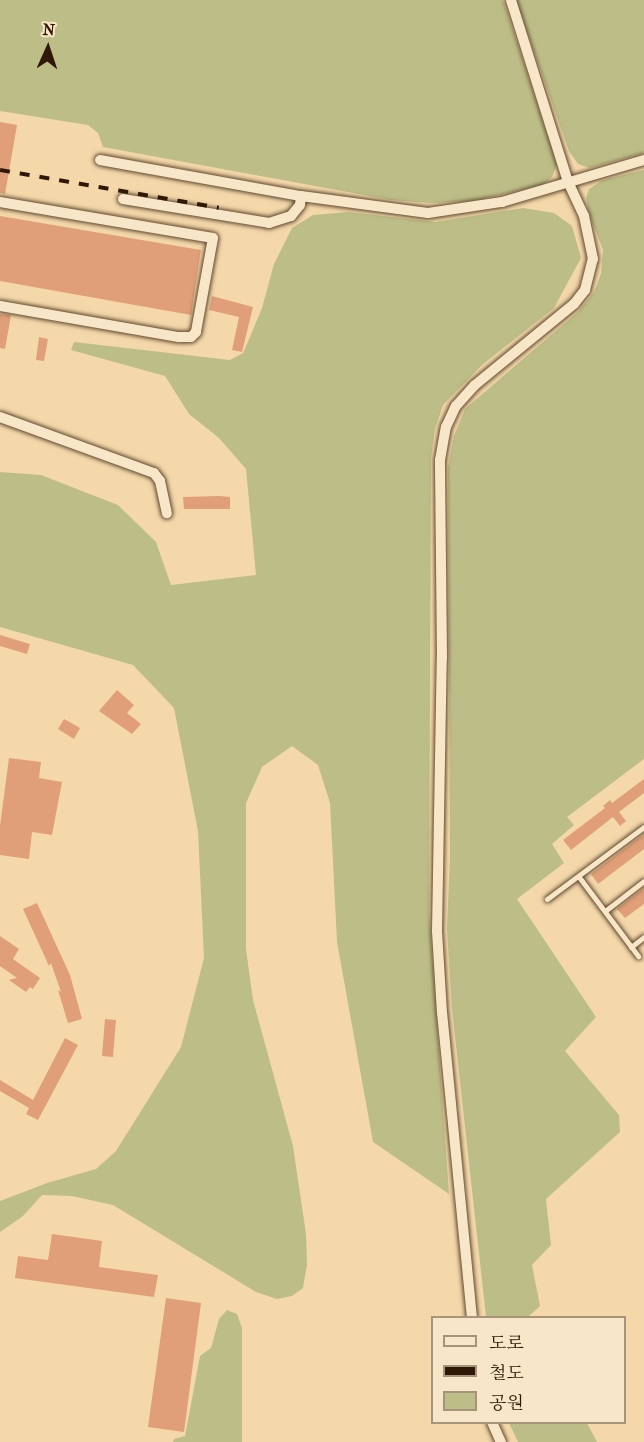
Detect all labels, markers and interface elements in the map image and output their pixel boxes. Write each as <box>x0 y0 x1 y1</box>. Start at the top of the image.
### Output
north arrow <box>18 18 78 78</box>
text: N <box>42 20 56 39</box>
legend <box>431 1316 626 1424</box>
text: 도로 <box>489 1333 524 1354</box>
text: 철도 <box>489 1363 524 1384</box>
text: 공원 <box>489 1393 524 1414</box>

